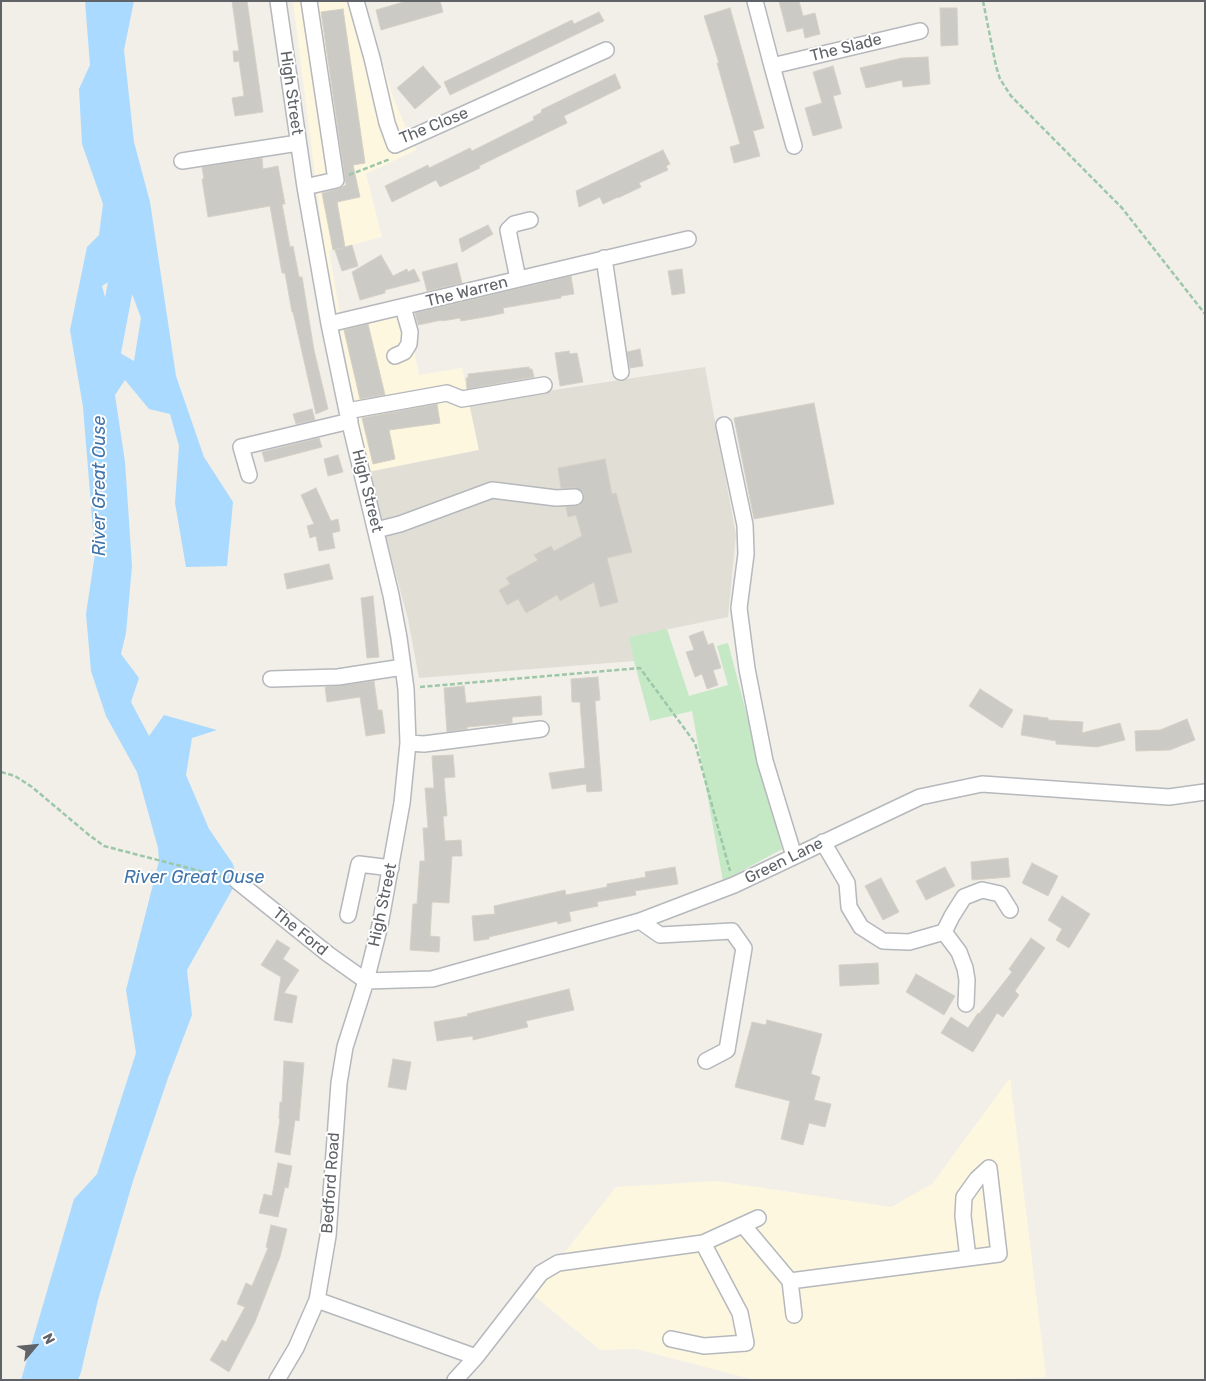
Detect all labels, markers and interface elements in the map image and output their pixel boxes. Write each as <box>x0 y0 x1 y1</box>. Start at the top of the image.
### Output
street label: The Slade <box>808 30 884 66</box>
street label: High Street <box>276 50 306 136</box>
street label: The Close <box>397 104 471 148</box>
street label: The Warren <box>424 273 510 311</box>
water label: River Great Ouse <box>89 416 111 556</box>
street label: High Street <box>347 448 387 534</box>
street label: Green Lane <box>742 834 826 888</box>
street label: High Street <box>365 862 401 948</box>
water label: River Great Ouse <box>124 867 264 889</box>
street label: The Ford <box>269 904 331 960</box>
street label: Bedford Road <box>318 1132 344 1234</box>
north arrow <box>10 1321 60 1371</box>
text: N <box>39 1330 59 1347</box>

